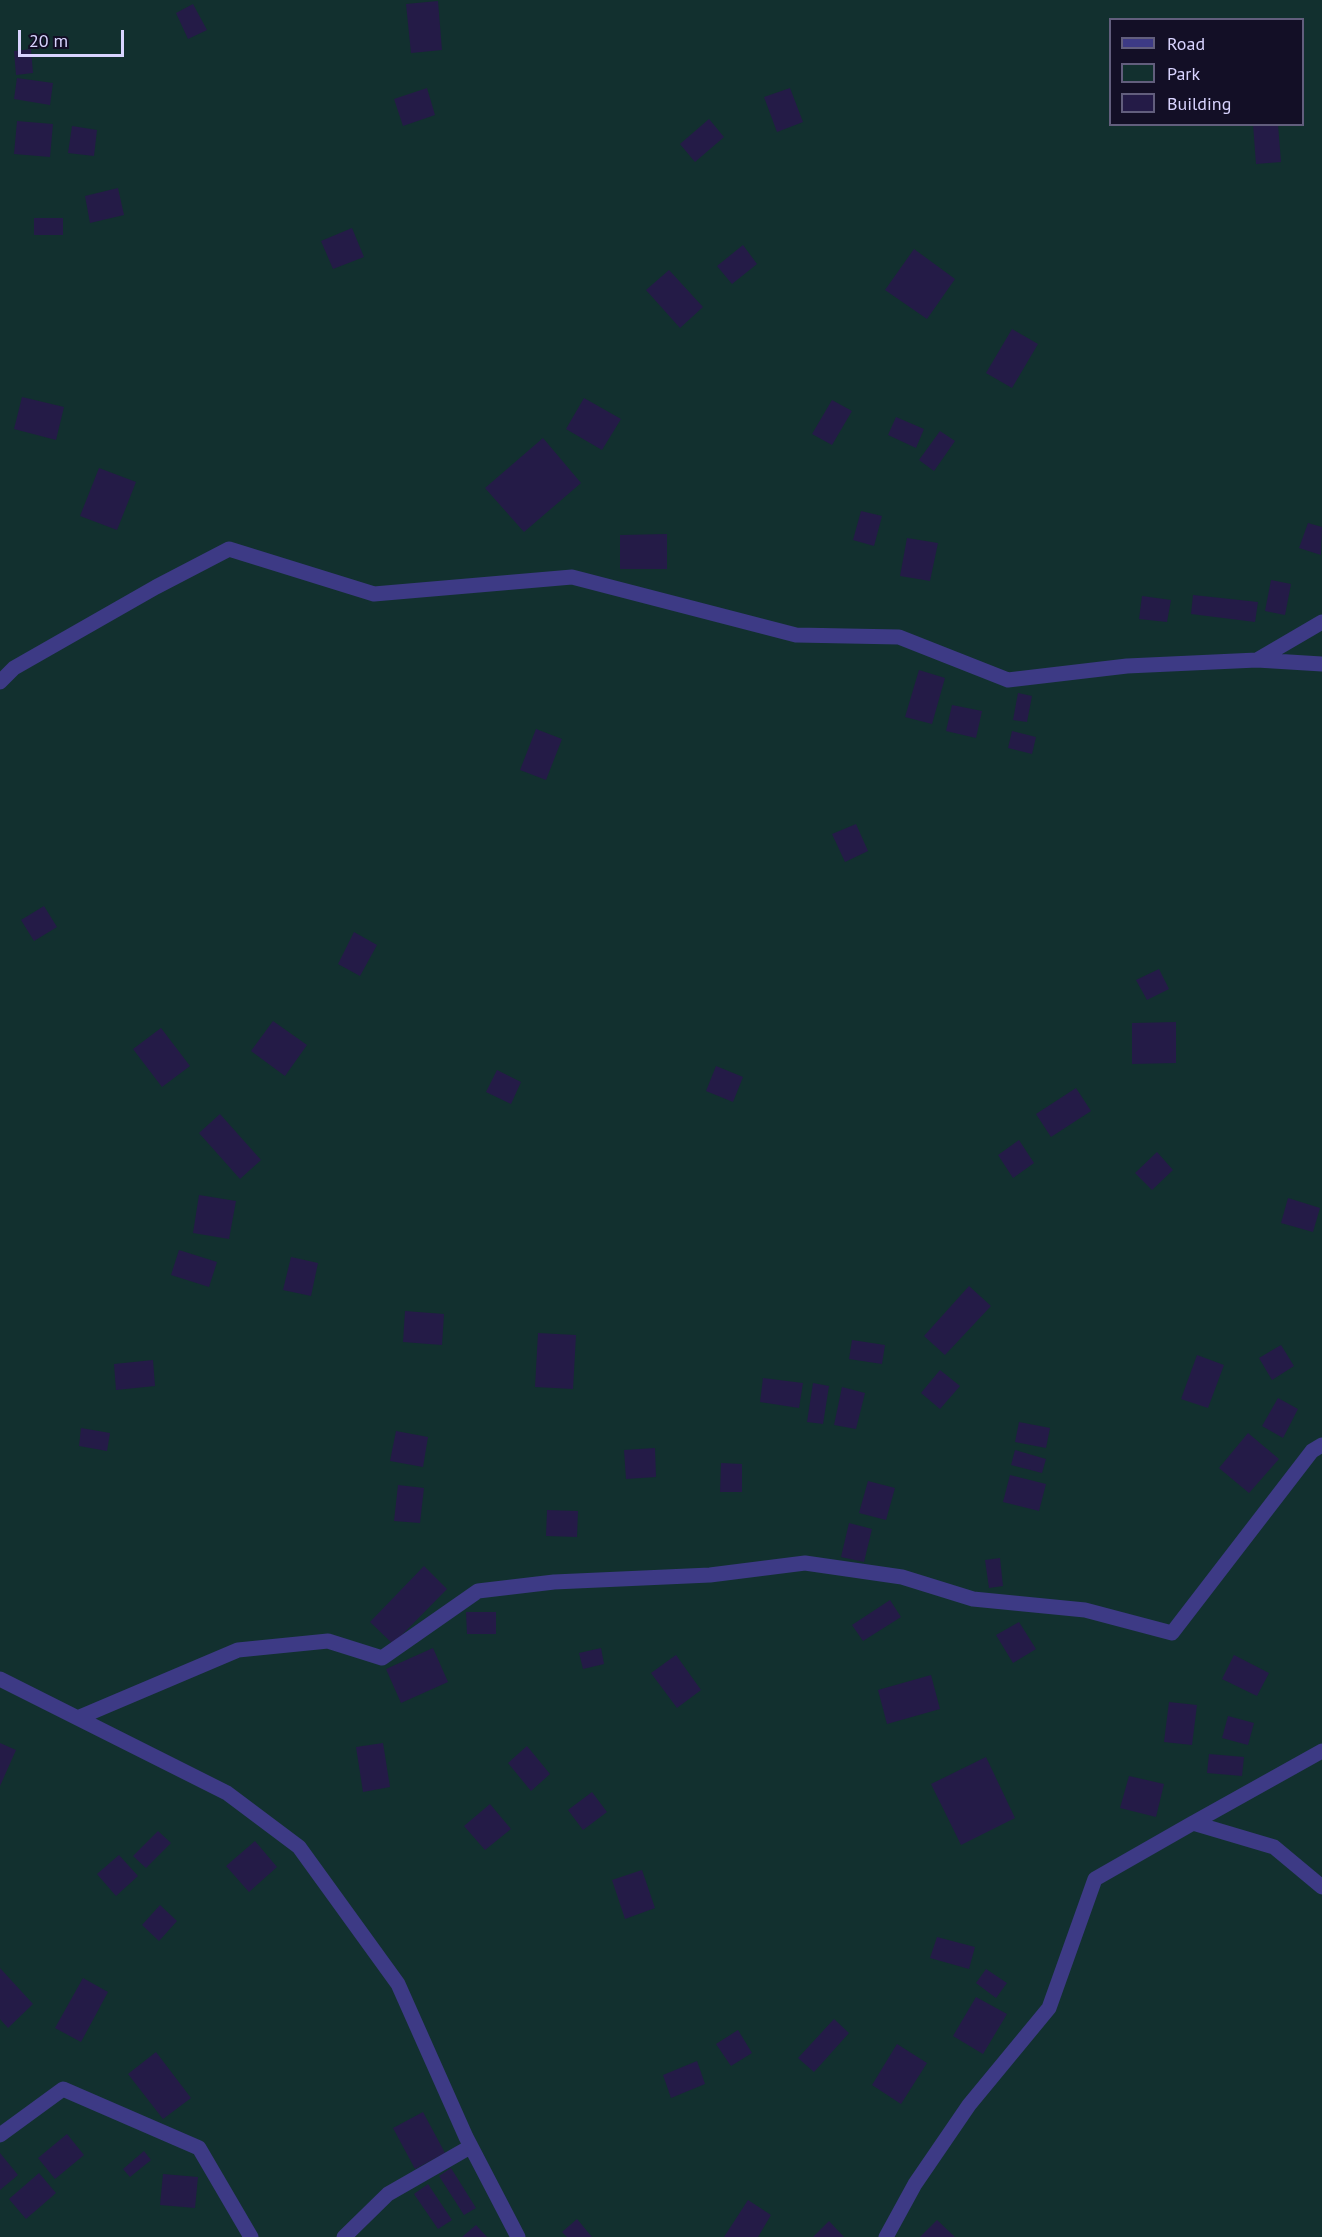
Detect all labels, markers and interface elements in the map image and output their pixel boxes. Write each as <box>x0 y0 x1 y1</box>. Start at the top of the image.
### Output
scale bar <box>21 18 128 56</box>
legend <box>1109 18 1304 126</box>
text: 20 m <box>29 29 68 52</box>
text: Road <box>1167 32 1205 55</box>
text: Park <box>1167 62 1200 85</box>
text: Building <box>1167 92 1231 115</box>

